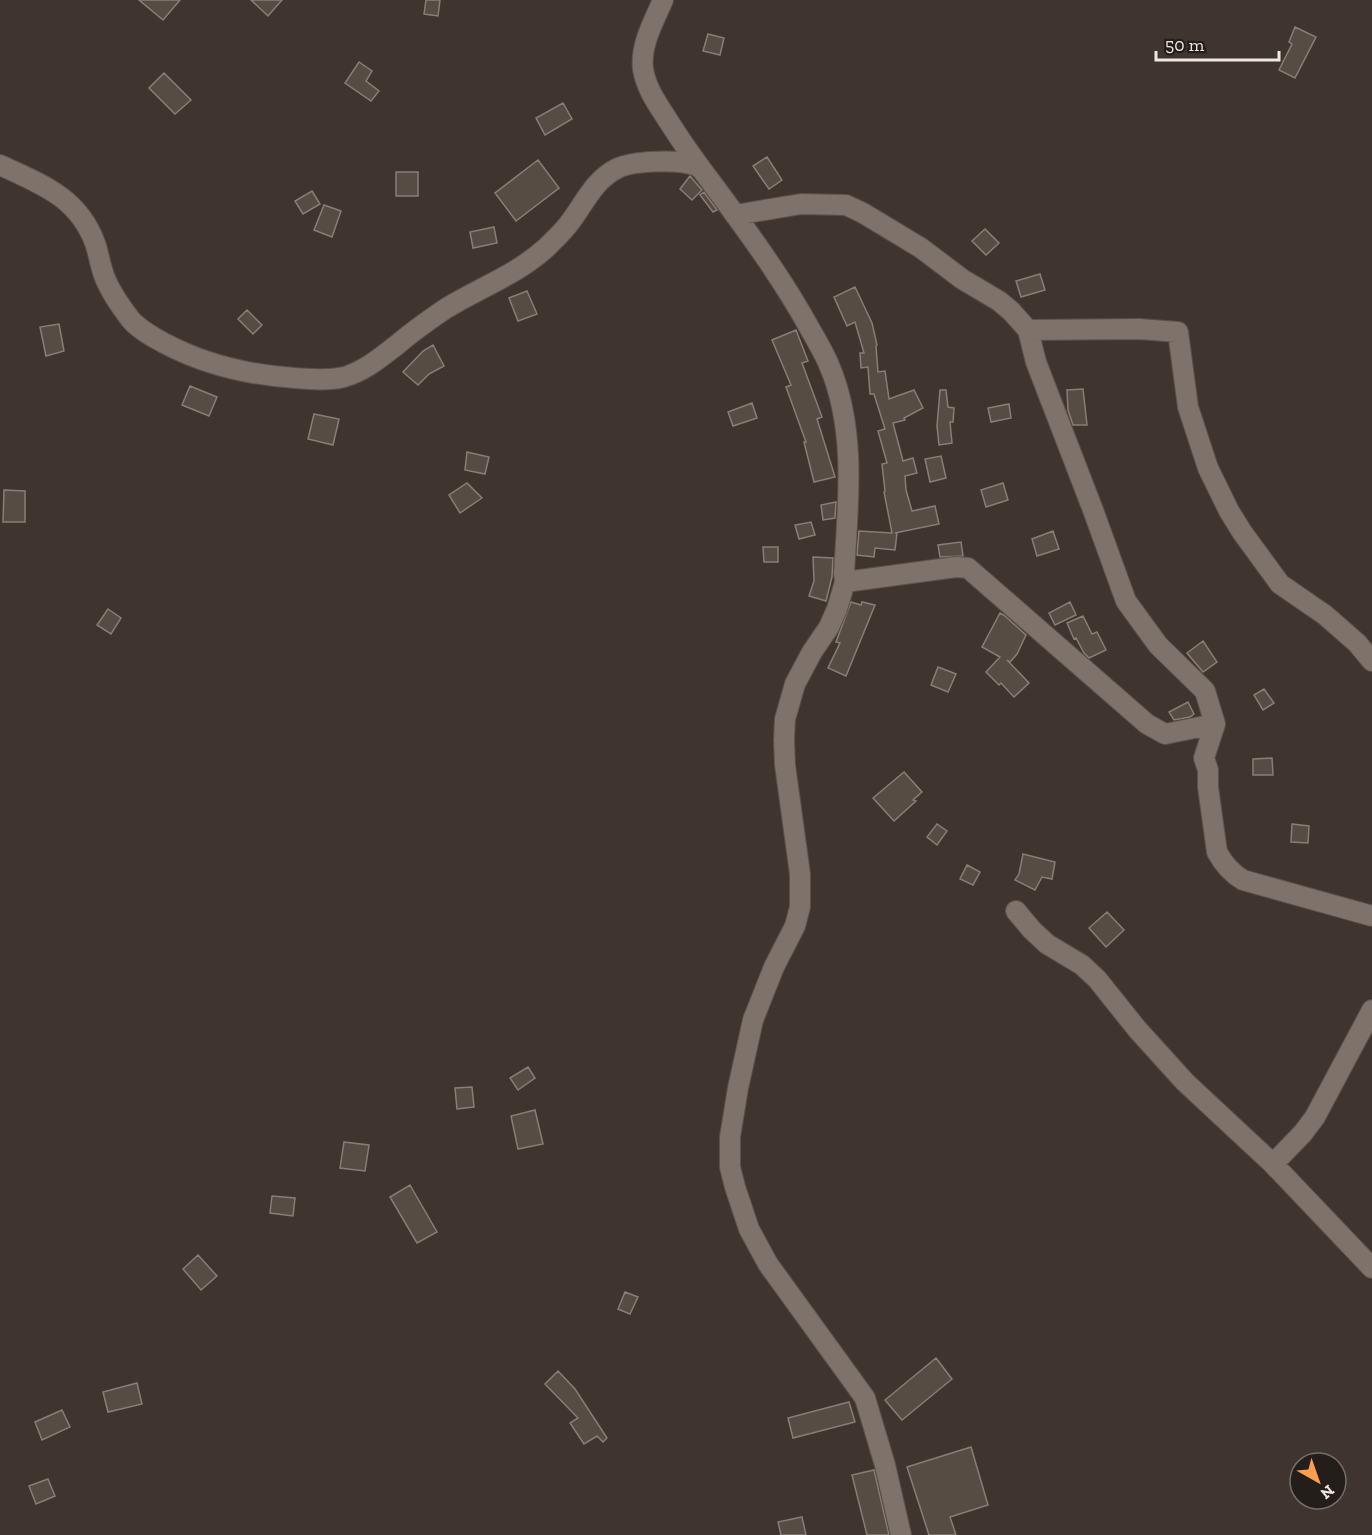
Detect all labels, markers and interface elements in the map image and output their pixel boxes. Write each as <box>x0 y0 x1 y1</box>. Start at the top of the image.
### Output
scale bar <box>1156 24 1279 62</box>
text: 50 m <box>1165 34 1205 56</box>
north arrow <box>1288 1451 1348 1511</box>
text: N <box>1317 1481 1338 1503</box>

